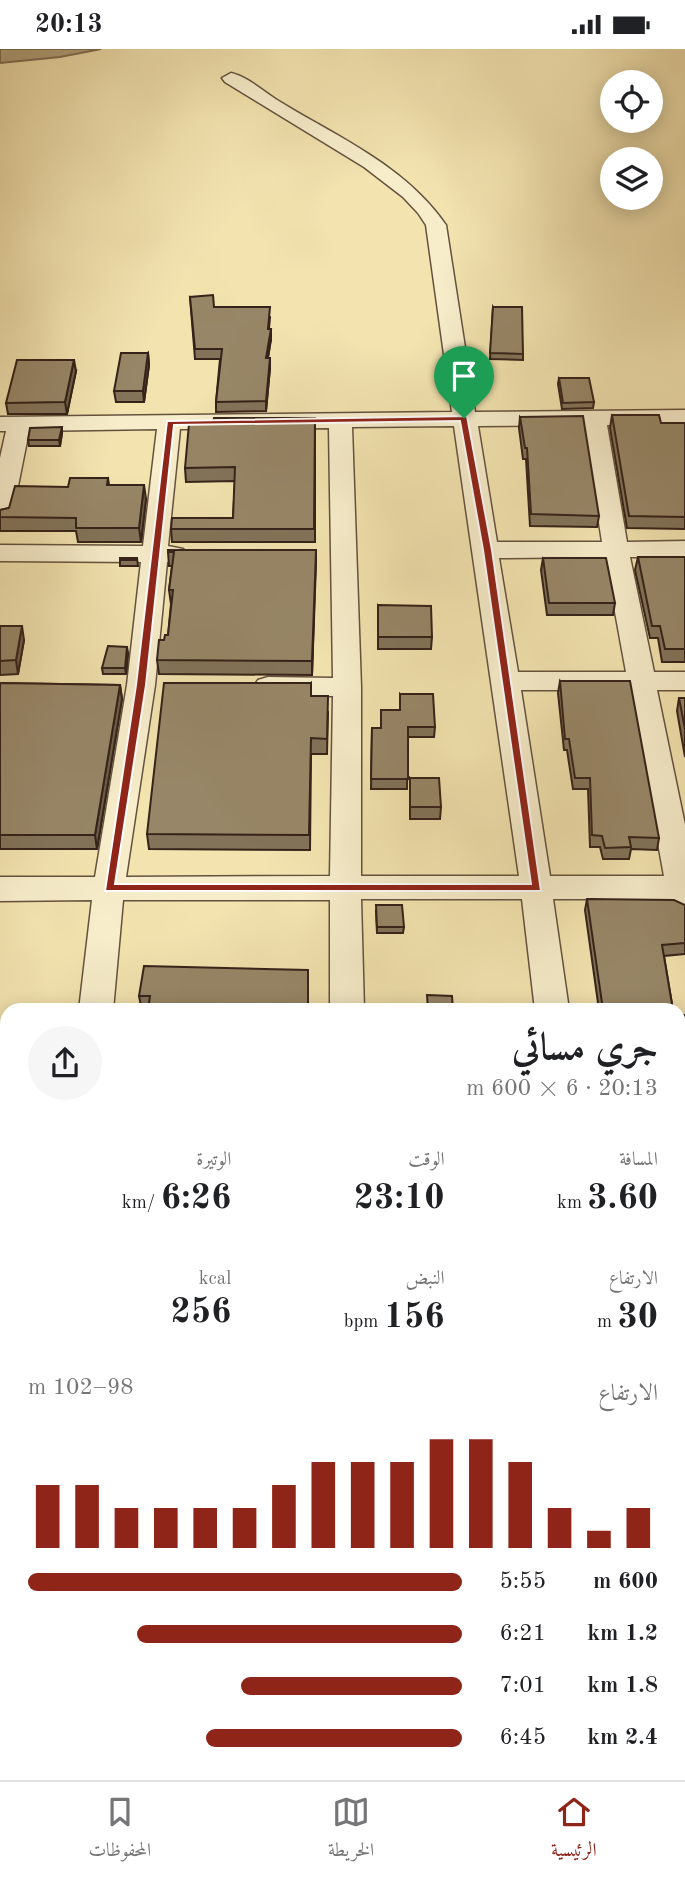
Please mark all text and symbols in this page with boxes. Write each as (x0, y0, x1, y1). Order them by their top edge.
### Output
text: 20:13 (35, 12, 103, 38)
map controls (600, 70, 663, 210)
button: locate (600, 70, 663, 133)
button: layers (600, 147, 663, 210)
pin (434, 346, 494, 418)
icon: arrive (445, 357, 483, 395)
button: share (28, 1026, 102, 1100)
text: جري مسائي (512, 1030, 658, 1068)
text: 20:13 · 6 × 600 m (466, 1077, 658, 1100)
text: الوتيرة (196, 1151, 231, 1170)
text: الوقت (408, 1151, 445, 1170)
text: المسافة (619, 1151, 658, 1170)
text: 6:26 (161, 1181, 231, 1216)
text: 23:10 (354, 1181, 445, 1216)
text: 3.60 (587, 1181, 658, 1216)
text: /km (122, 1194, 161, 1213)
text: km (557, 1194, 587, 1213)
text: kcal (199, 1270, 231, 1289)
text: النبض (406, 1270, 445, 1289)
text: الارتفاع (609, 1270, 658, 1289)
text: 256 (170, 1295, 231, 1330)
text: 156 (384, 1300, 445, 1335)
text: 30 (617, 1300, 658, 1335)
text: bpm (344, 1313, 384, 1332)
text: m (597, 1313, 617, 1332)
text: 98–102 m (28, 1376, 134, 1399)
text: الارتفاع (598, 1382, 658, 1405)
text: 5:55 (500, 1570, 546, 1593)
text: 600 m (593, 1570, 658, 1593)
text: 6:21 (500, 1622, 546, 1645)
text: 1.2 km (587, 1622, 658, 1645)
text: 7:01 (500, 1674, 546, 1697)
text: 1.8 km (587, 1674, 658, 1697)
text: 6:45 (500, 1726, 546, 1749)
text: 2.4 km (587, 1726, 658, 1749)
tab: المحفوظات (88, 1793, 151, 1868)
tab: الخريطة (328, 1793, 374, 1868)
tab: الرئيسية (551, 1793, 597, 1868)

